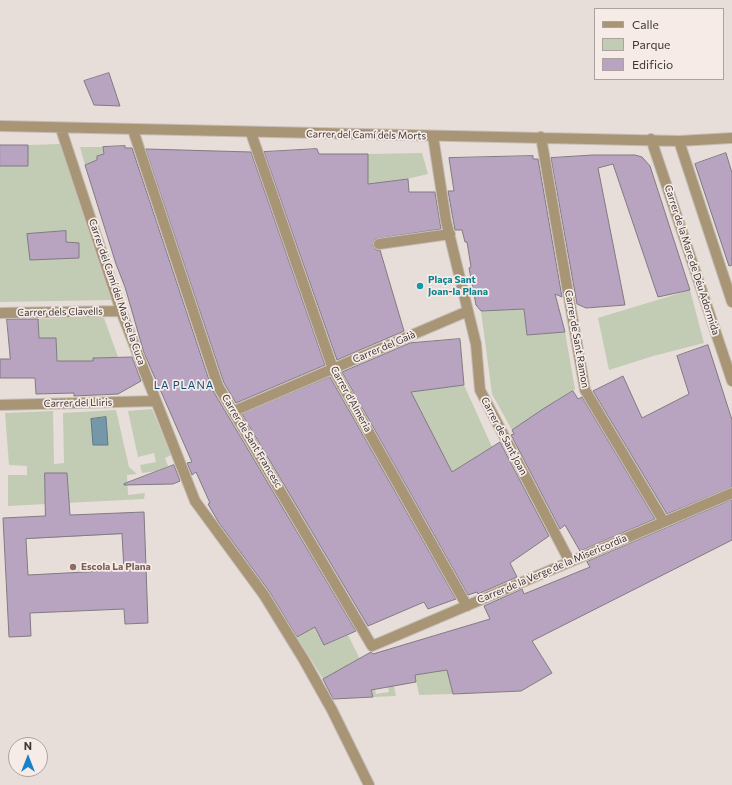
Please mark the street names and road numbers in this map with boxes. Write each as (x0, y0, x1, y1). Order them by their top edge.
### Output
street label: Carrer del Camí dels Morts (306, 128, 426, 142)
street label: Carrer de la Mare de Déu Adormida (662, 183, 722, 337)
street label: Carrer del Camí del Mas de la Cuca (86, 217, 148, 367)
street label: Carrer de Sant Ramon (562, 289, 592, 389)
street label: Carrer dels Clavells (17, 305, 103, 319)
street label: Carrer del Gaià (351, 328, 417, 366)
street label: Carrer d'Almeria (328, 364, 374, 434)
street label: Carrer de Sant Francesc (219, 392, 285, 490)
street label: Carrer de Sant Joan (478, 395, 530, 477)
street label: Carrer del Lliris (44, 396, 112, 410)
street label: Carrer de la Verge de la Misericordia (475, 532, 629, 606)

